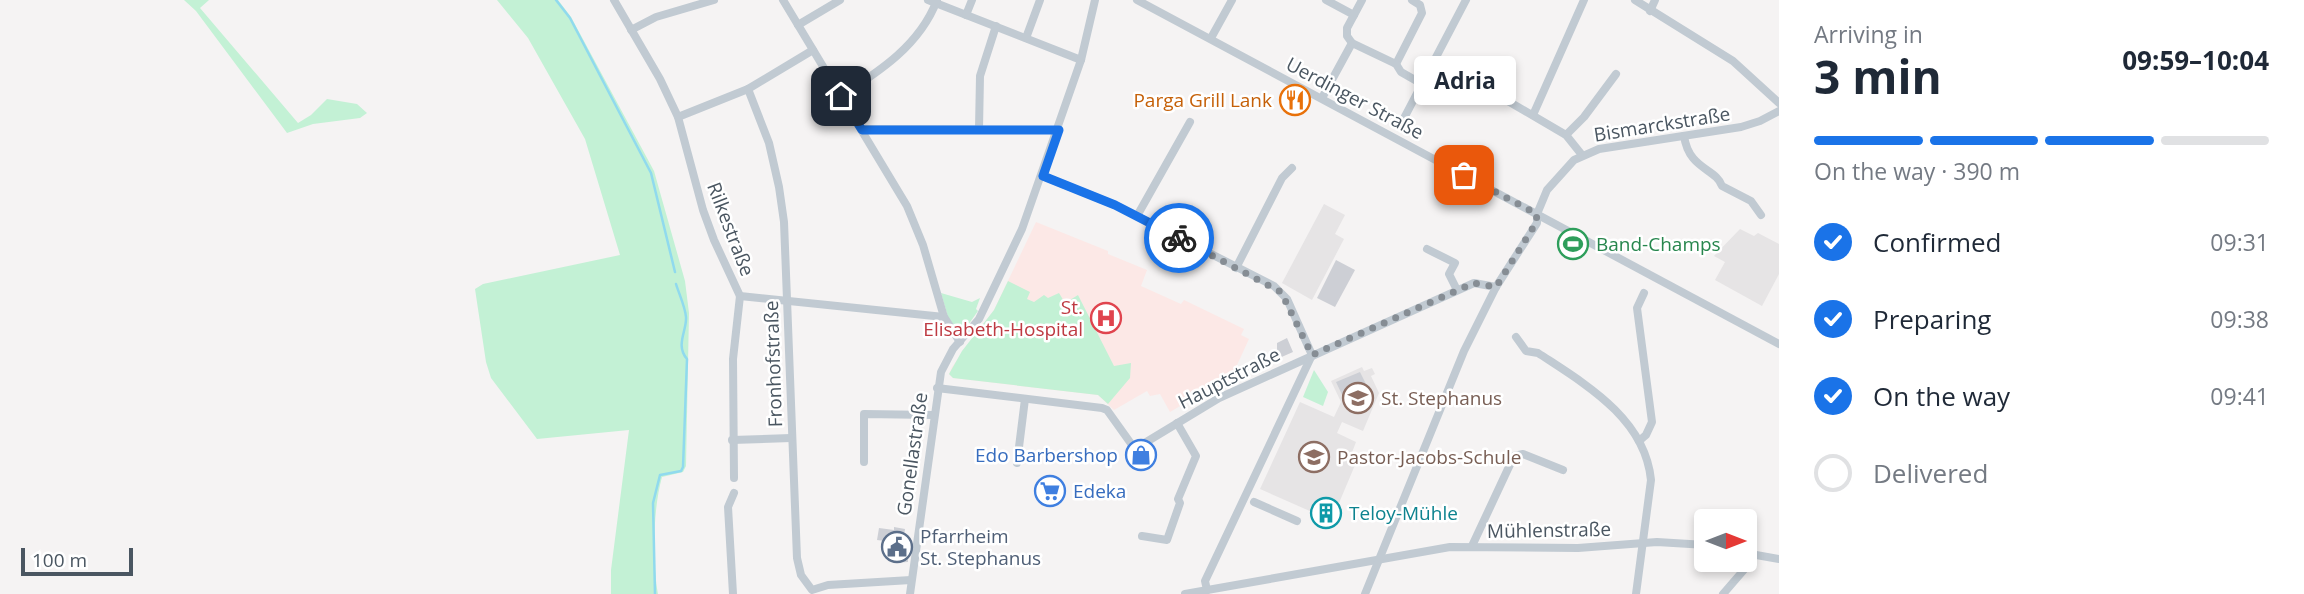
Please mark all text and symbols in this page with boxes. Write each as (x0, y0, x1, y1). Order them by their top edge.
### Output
text: Arriving in (1814, 18, 1923, 50)
text: 09:59–10:04 (2122, 42, 2269, 78)
text: 3 min (1814, 45, 1942, 107)
street label: Uerdinger Straße (1282, 51, 1428, 145)
callout: Adria (1413, 56, 1515, 105)
text: Adria (1434, 64, 1496, 96)
pin (811, 66, 871, 126)
icon: home (822, 77, 860, 115)
restaurant icon: Parga Grill Lank (1278, 83, 1312, 117)
place label: Parga Grill Lank (1133, 87, 1272, 113)
street label: Bismarckstraße (1592, 100, 1732, 148)
pin (1434, 145, 1494, 205)
text: On the way · 390 m (1814, 155, 2020, 187)
icon: bag (1445, 156, 1483, 194)
street label: Rilkestraße (701, 178, 761, 280)
courier (1144, 203, 1214, 273)
icon: bike (1160, 219, 1198, 257)
icon: check (1814, 223, 1852, 261)
text: Confirmed (1873, 224, 2001, 260)
text: 09:31 (2210, 226, 2269, 258)
sports icon: Band-Champs (1556, 227, 1590, 261)
place label: Band-Champs (1596, 231, 1721, 257)
place label: St. Elisabeth-Hospital (923, 294, 1083, 342)
street label: Fronhofstraße (758, 300, 788, 428)
icon: check (1814, 300, 1852, 338)
hospital icon: St. Elisabeth-Hospital (1089, 301, 1123, 335)
text: Preparing (1873, 301, 1991, 337)
text: 09:38 (2210, 303, 2269, 335)
street label: Hauptstraße (1174, 341, 1284, 415)
icon: check (1814, 377, 1852, 415)
text: On the way (1873, 378, 2010, 414)
text: 09:41 (2210, 380, 2269, 412)
school or university icon: St. Stephanus (1341, 381, 1375, 415)
place label: St. Stephanus (1381, 385, 1502, 411)
street label: Gonellastraße (890, 391, 934, 517)
shop icon: Edo Barbershop (1124, 438, 1158, 472)
school or university icon: Pastor-Jacobs-Schule (1297, 440, 1331, 474)
place label: Edo Barbershop (975, 442, 1118, 468)
place label: Pastor-Jacobs-Schule (1337, 444, 1521, 470)
text: Delivered (1873, 455, 1988, 491)
supermarket icon: Edeka (1033, 474, 1067, 508)
place label: Edeka (1073, 478, 1126, 504)
building icon: Teloy-Mühle (1309, 496, 1343, 530)
place label: Teloy-Mühle (1349, 500, 1458, 526)
north arrow (1694, 509, 1757, 572)
map controls (1694, 509, 1757, 572)
street label: Mühlenstraße (1487, 516, 1611, 544)
place label: Pfarrheim St. Stephanus (920, 523, 1041, 571)
public building icon: Pfarrheim St. Stephanus (880, 530, 914, 564)
scale bar (21, 545, 133, 577)
text: 100 m (32, 547, 87, 573)

